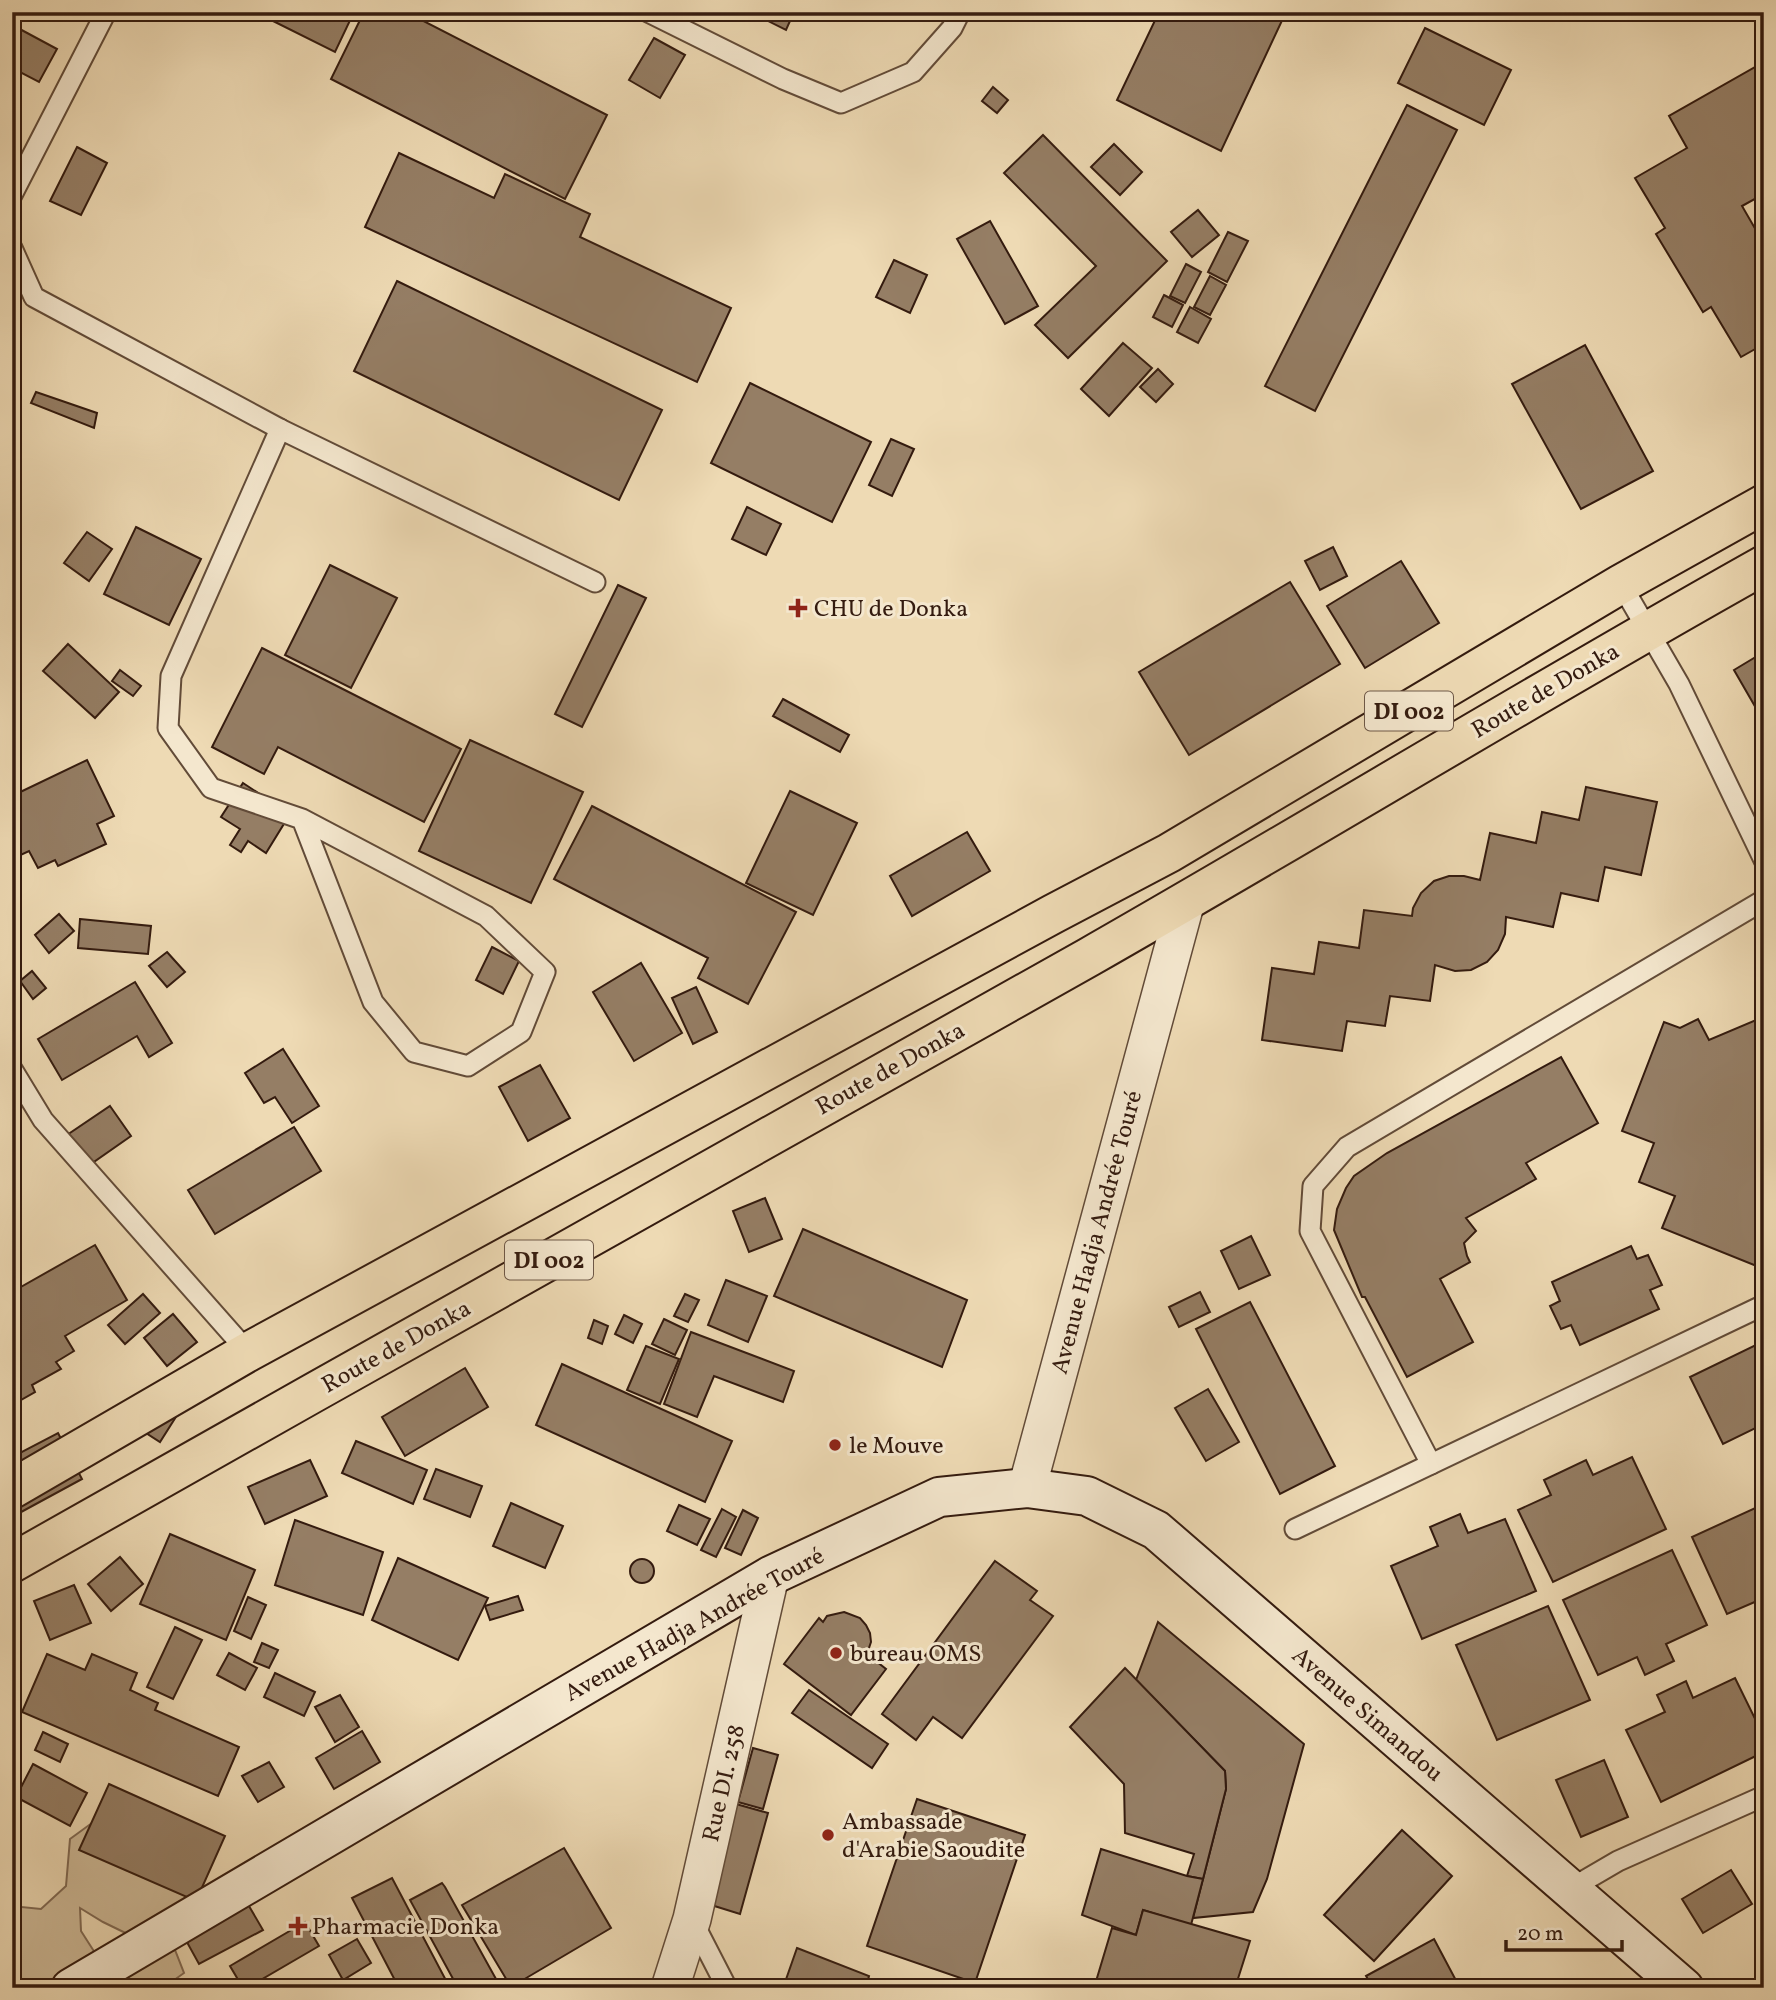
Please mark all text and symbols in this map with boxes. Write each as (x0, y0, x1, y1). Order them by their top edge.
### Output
place label: CHU de Donka (814, 593, 968, 627)
marker: CHU de Donka (788, 598, 808, 618)
street label: Route de Donka (1466, 636, 1626, 748)
road number: DI 002 (1365, 692, 1453, 730)
street label: Route de Donka (810, 1015, 972, 1125)
street label: Avenue Hadja Andrée Touré (1044, 1087, 1152, 1378)
road number: DI 002 (505, 1240, 593, 1280)
street label: Route de Donka (316, 1293, 478, 1403)
place label: le Mouve (849, 1430, 944, 1464)
marker: le Mouve (827, 1437, 843, 1453)
street label: Avenue Hadja Andrée Touré (559, 1540, 831, 1711)
place label: bureau OMS (850, 1638, 982, 1672)
street label: Avenue Simandou (1283, 1640, 1450, 1791)
marker: bureau OMS (828, 1645, 844, 1661)
street label: Rue DI. 258 (695, 1722, 755, 1845)
place label: Ambassade d'Arabie Saoudite (842, 1806, 1025, 1868)
marker: Ambassade d'Arabie Saoudite (820, 1827, 836, 1843)
scale bar (1506, 1909, 1622, 1953)
place label: Pharmacie Donka (312, 1911, 499, 1945)
marker: Pharmacie Donka (290, 1918, 306, 1934)
text: 20 m (1517, 1920, 1563, 1949)

